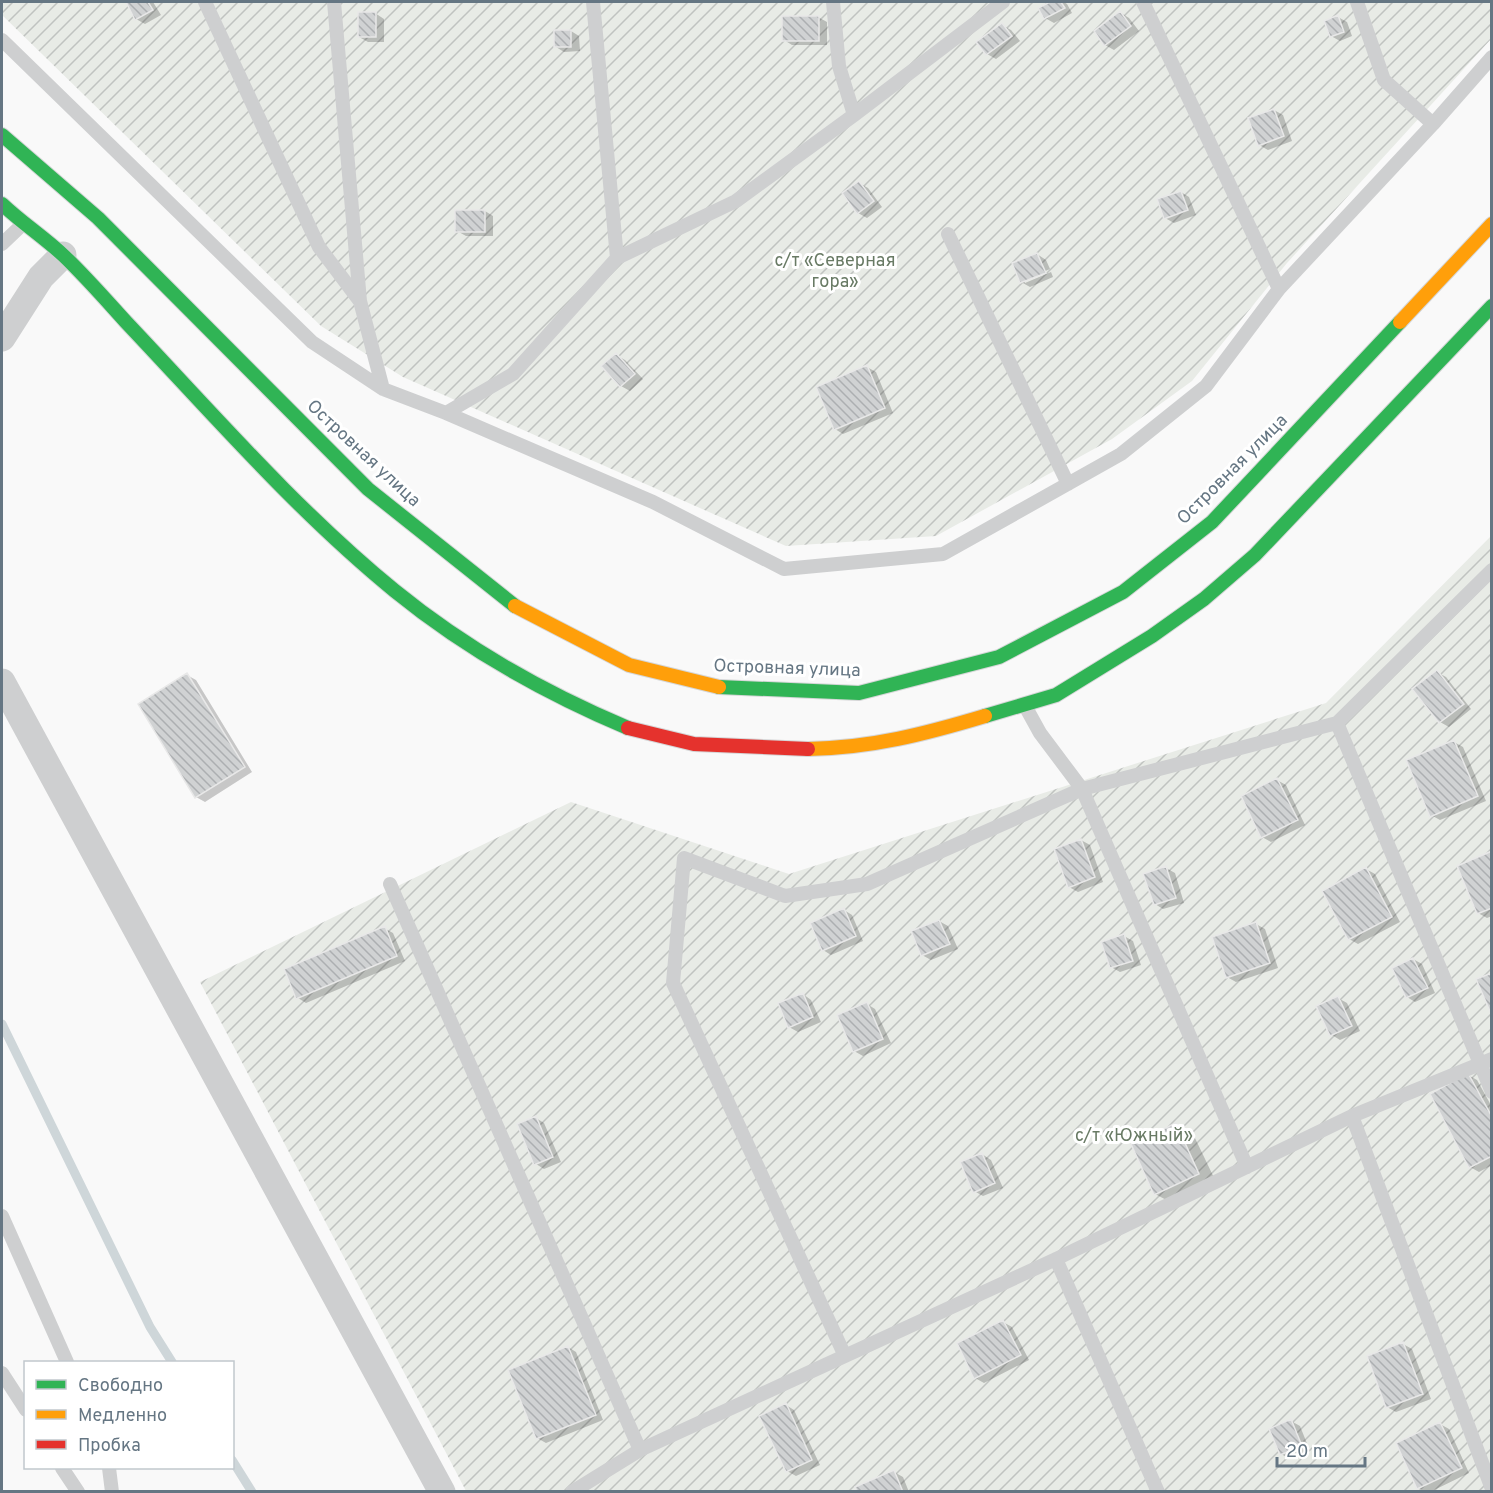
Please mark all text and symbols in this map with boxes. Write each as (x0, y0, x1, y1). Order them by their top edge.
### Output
park label: с/т «Северная гора» (775, 250, 895, 294)
street label: Островная улица (301, 395, 425, 513)
street label: Островная улица (1173, 410, 1293, 530)
street label: Островная улица (713, 655, 861, 683)
park label: с/т «Южный» (1075, 1125, 1193, 1148)
legend (24, 1361, 234, 1469)
text: Свободно (78, 1375, 163, 1398)
text: Медленно (78, 1405, 167, 1428)
scale bar (1277, 1430, 1366, 1468)
text: Пробка (78, 1435, 141, 1458)
text: 20 m (1286, 1441, 1328, 1464)

